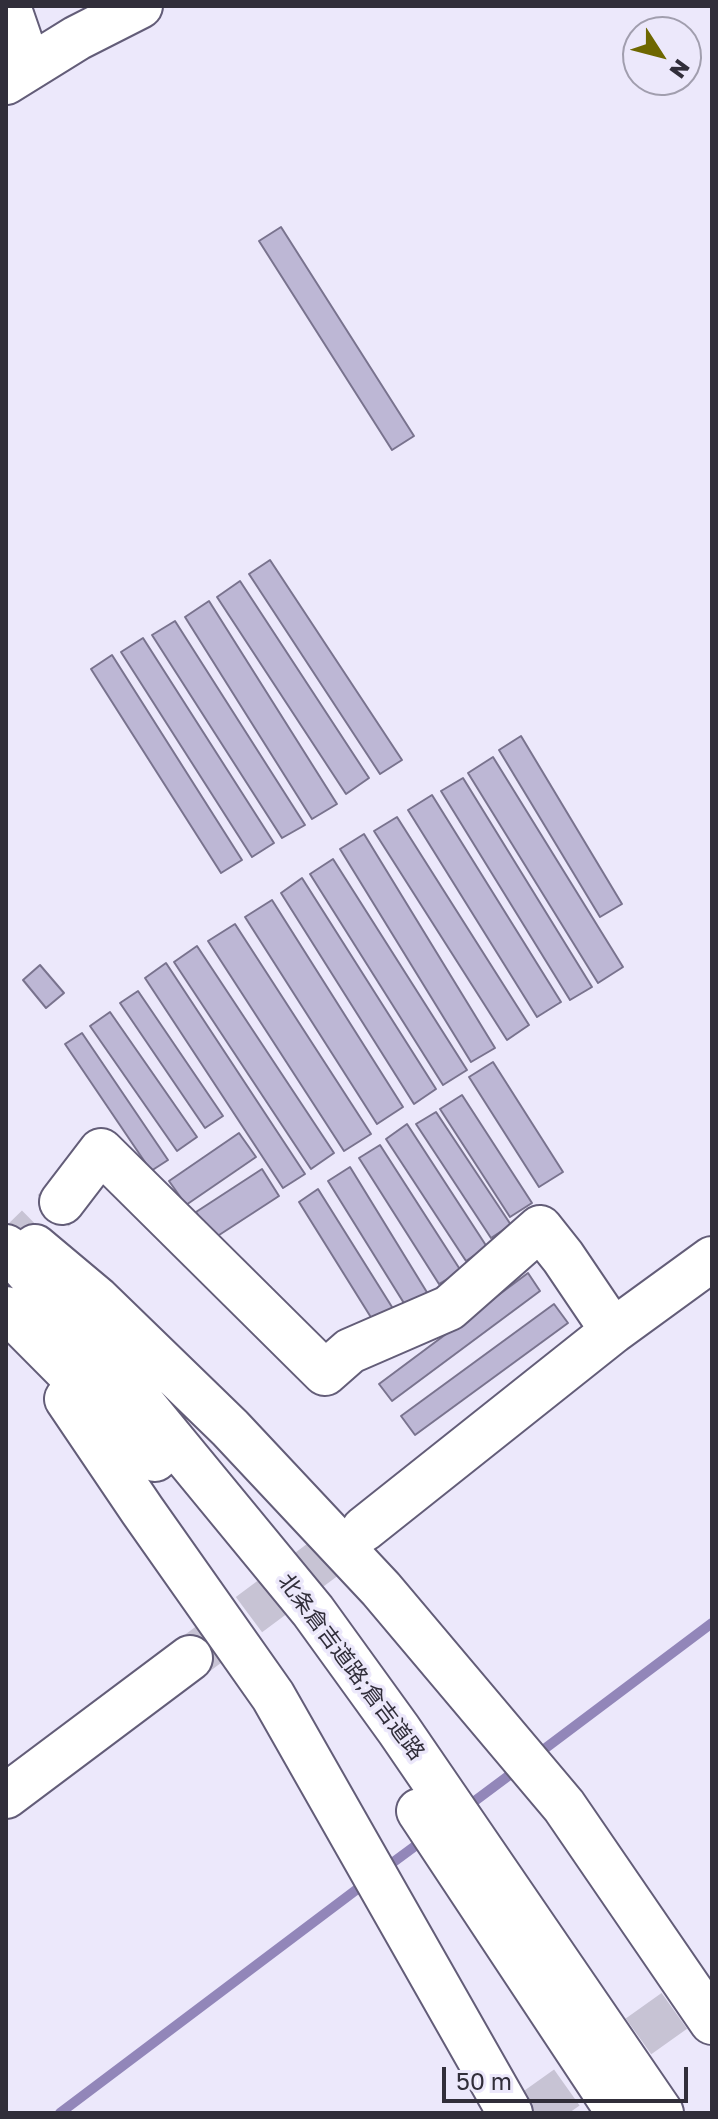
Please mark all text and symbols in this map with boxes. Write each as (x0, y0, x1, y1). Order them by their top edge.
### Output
north arrow (622, 16, 702, 96)
text: N (664, 55, 696, 84)
street label: 北条倉吉道路;倉吉道路 (272, 1569, 430, 1765)
scale bar (446, 2051, 692, 2101)
text: 50 m (456, 2066, 512, 2095)

